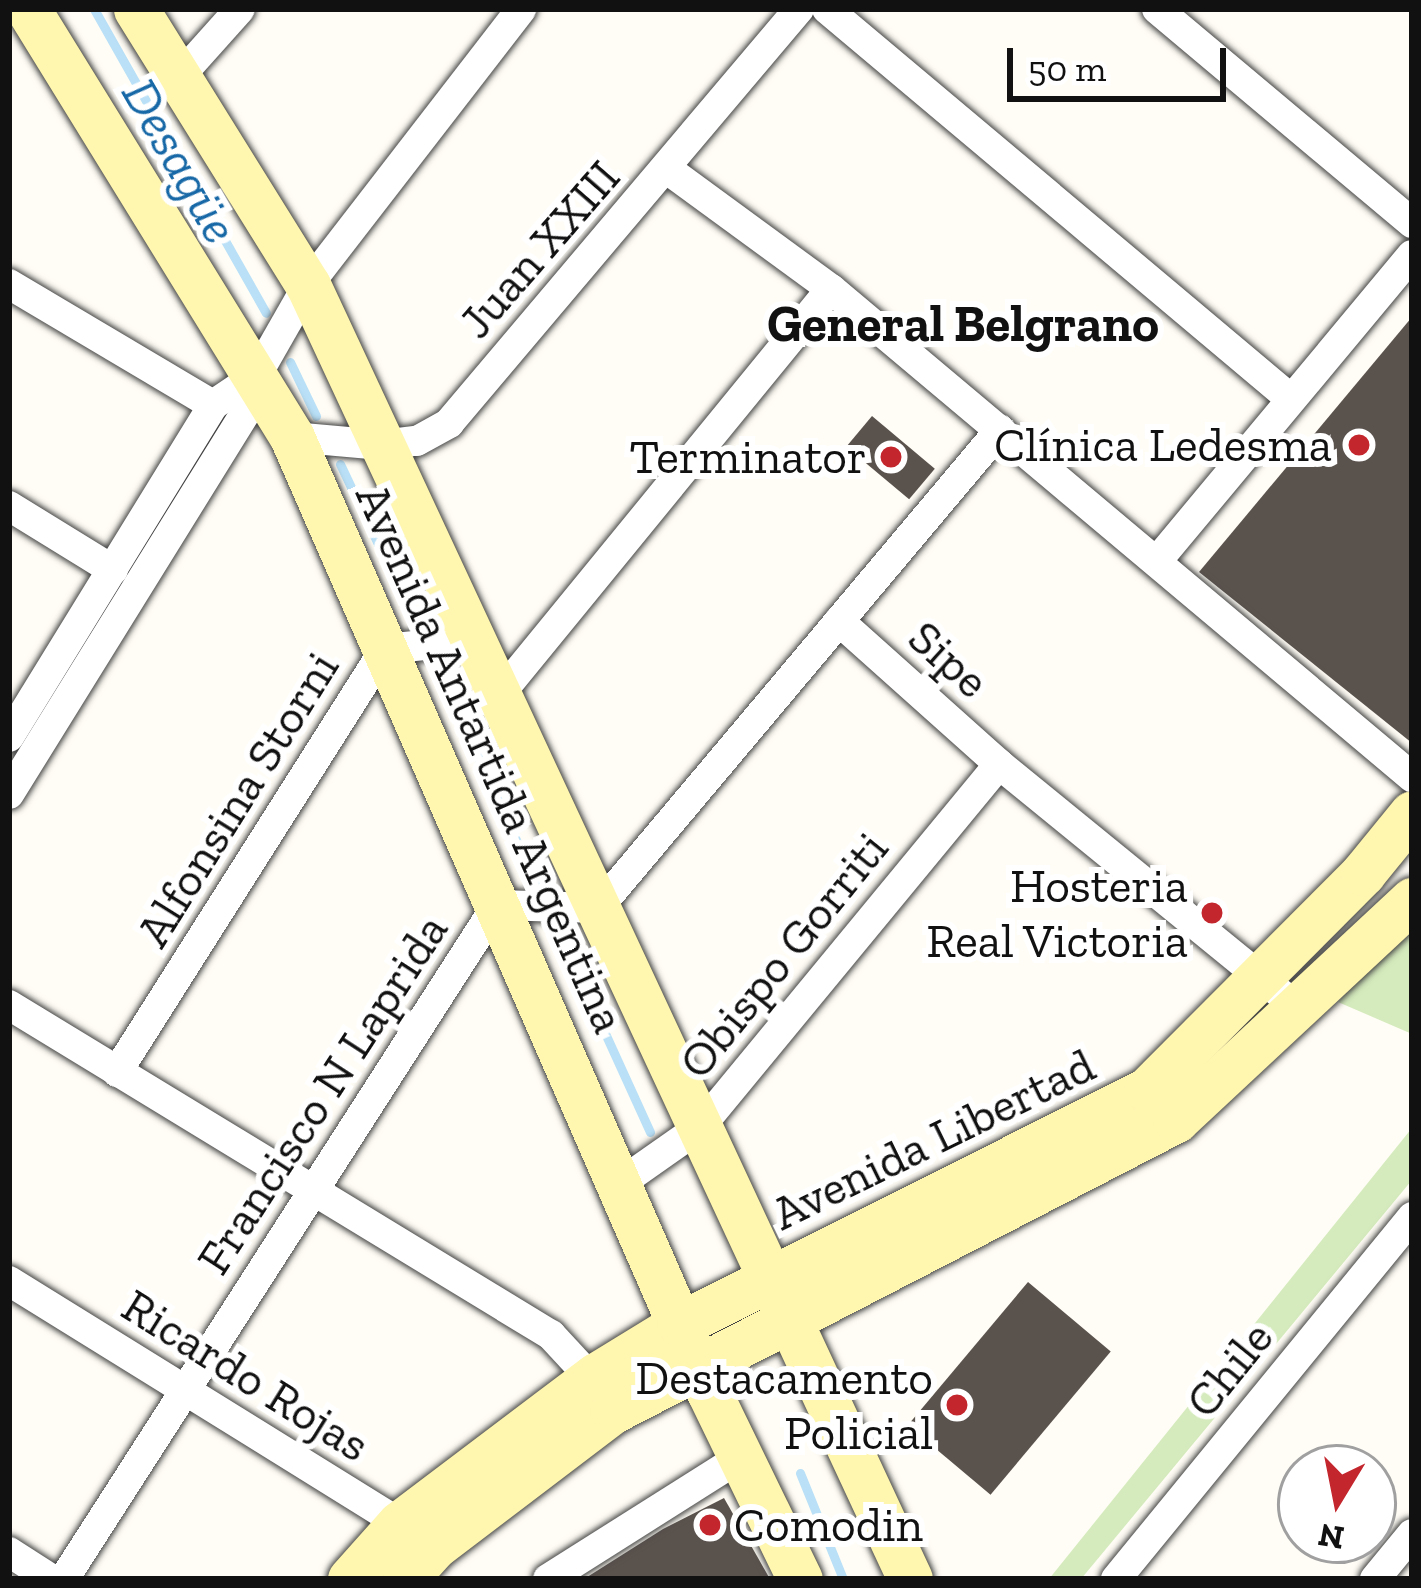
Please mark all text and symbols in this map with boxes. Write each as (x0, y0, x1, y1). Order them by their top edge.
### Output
scale bar (1013, 24, 1232, 98)
text: 50 m (1028, 47, 1106, 90)
water label: Desagüe (109, 68, 251, 254)
street label: Juan XXIII (446, 148, 632, 350)
district label: General Belgrano (767, 293, 1159, 355)
place label: Clínica Ledesma (994, 416, 1332, 474)
place label: Terminator (629, 428, 867, 486)
marker: Clínica Ledesma (1343, 429, 1375, 461)
marker: Terminator (878, 444, 904, 470)
street label: Avenida Antartida Argentina (343, 473, 639, 1043)
street label: Sipe (897, 608, 1001, 710)
street label: Alfonsina Storni (124, 641, 350, 957)
street label: Obispo Gorriti (666, 820, 900, 1090)
place label: Hosteria Real Victoria (925, 856, 1188, 969)
marker: Hosteria Real Victoria (1199, 900, 1225, 926)
street label: Francisco N Laprida (184, 903, 460, 1285)
street label: Avenida Libertad (762, 1036, 1104, 1242)
street label: Ricardo Rojas (112, 1276, 380, 1474)
street label: Chile (1173, 1309, 1285, 1429)
place label: Destacamento Policial (635, 1348, 933, 1461)
marker: Destacamento Policial (944, 1392, 970, 1418)
north arrow (1277, 1444, 1397, 1564)
place label: Comodin (734, 1496, 923, 1554)
marker: Comodin (697, 1512, 723, 1538)
text: N (1315, 1516, 1347, 1558)

